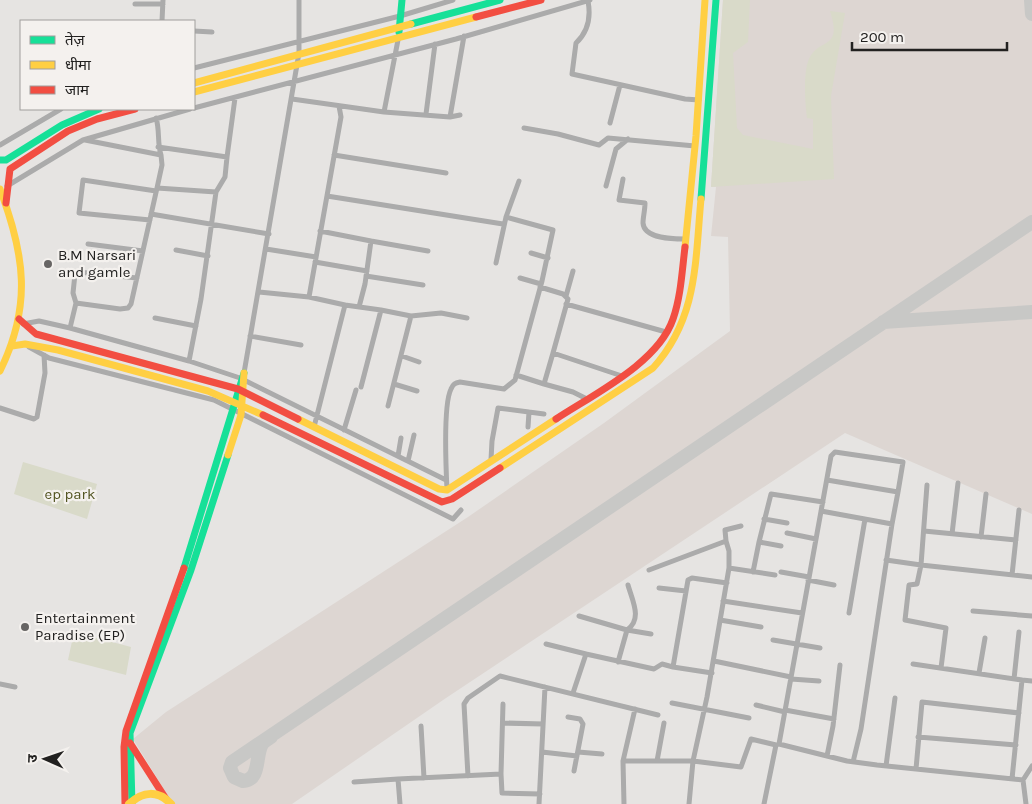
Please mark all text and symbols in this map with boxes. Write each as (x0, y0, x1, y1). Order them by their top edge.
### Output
legend (20, 20, 195, 110)
scale bar (852, 20, 1007, 52)
text: 200 m (860, 28, 904, 46)
text: तेज़ (65, 31, 86, 49)
text: धीमा (65, 56, 92, 74)
text: जाम (65, 81, 90, 99)
place label: B.M Narsari and gamle (58, 246, 136, 281)
marker: B.M Narsari and gamle (42, 258, 54, 270)
park label: ep park (45, 485, 95, 503)
place label: Entertainment Paradise (EP) (35, 609, 135, 644)
marker: Entertainment Paradise (EP) (19, 621, 31, 633)
north arrow (20, 734, 70, 784)
text: उ (24, 753, 41, 763)

